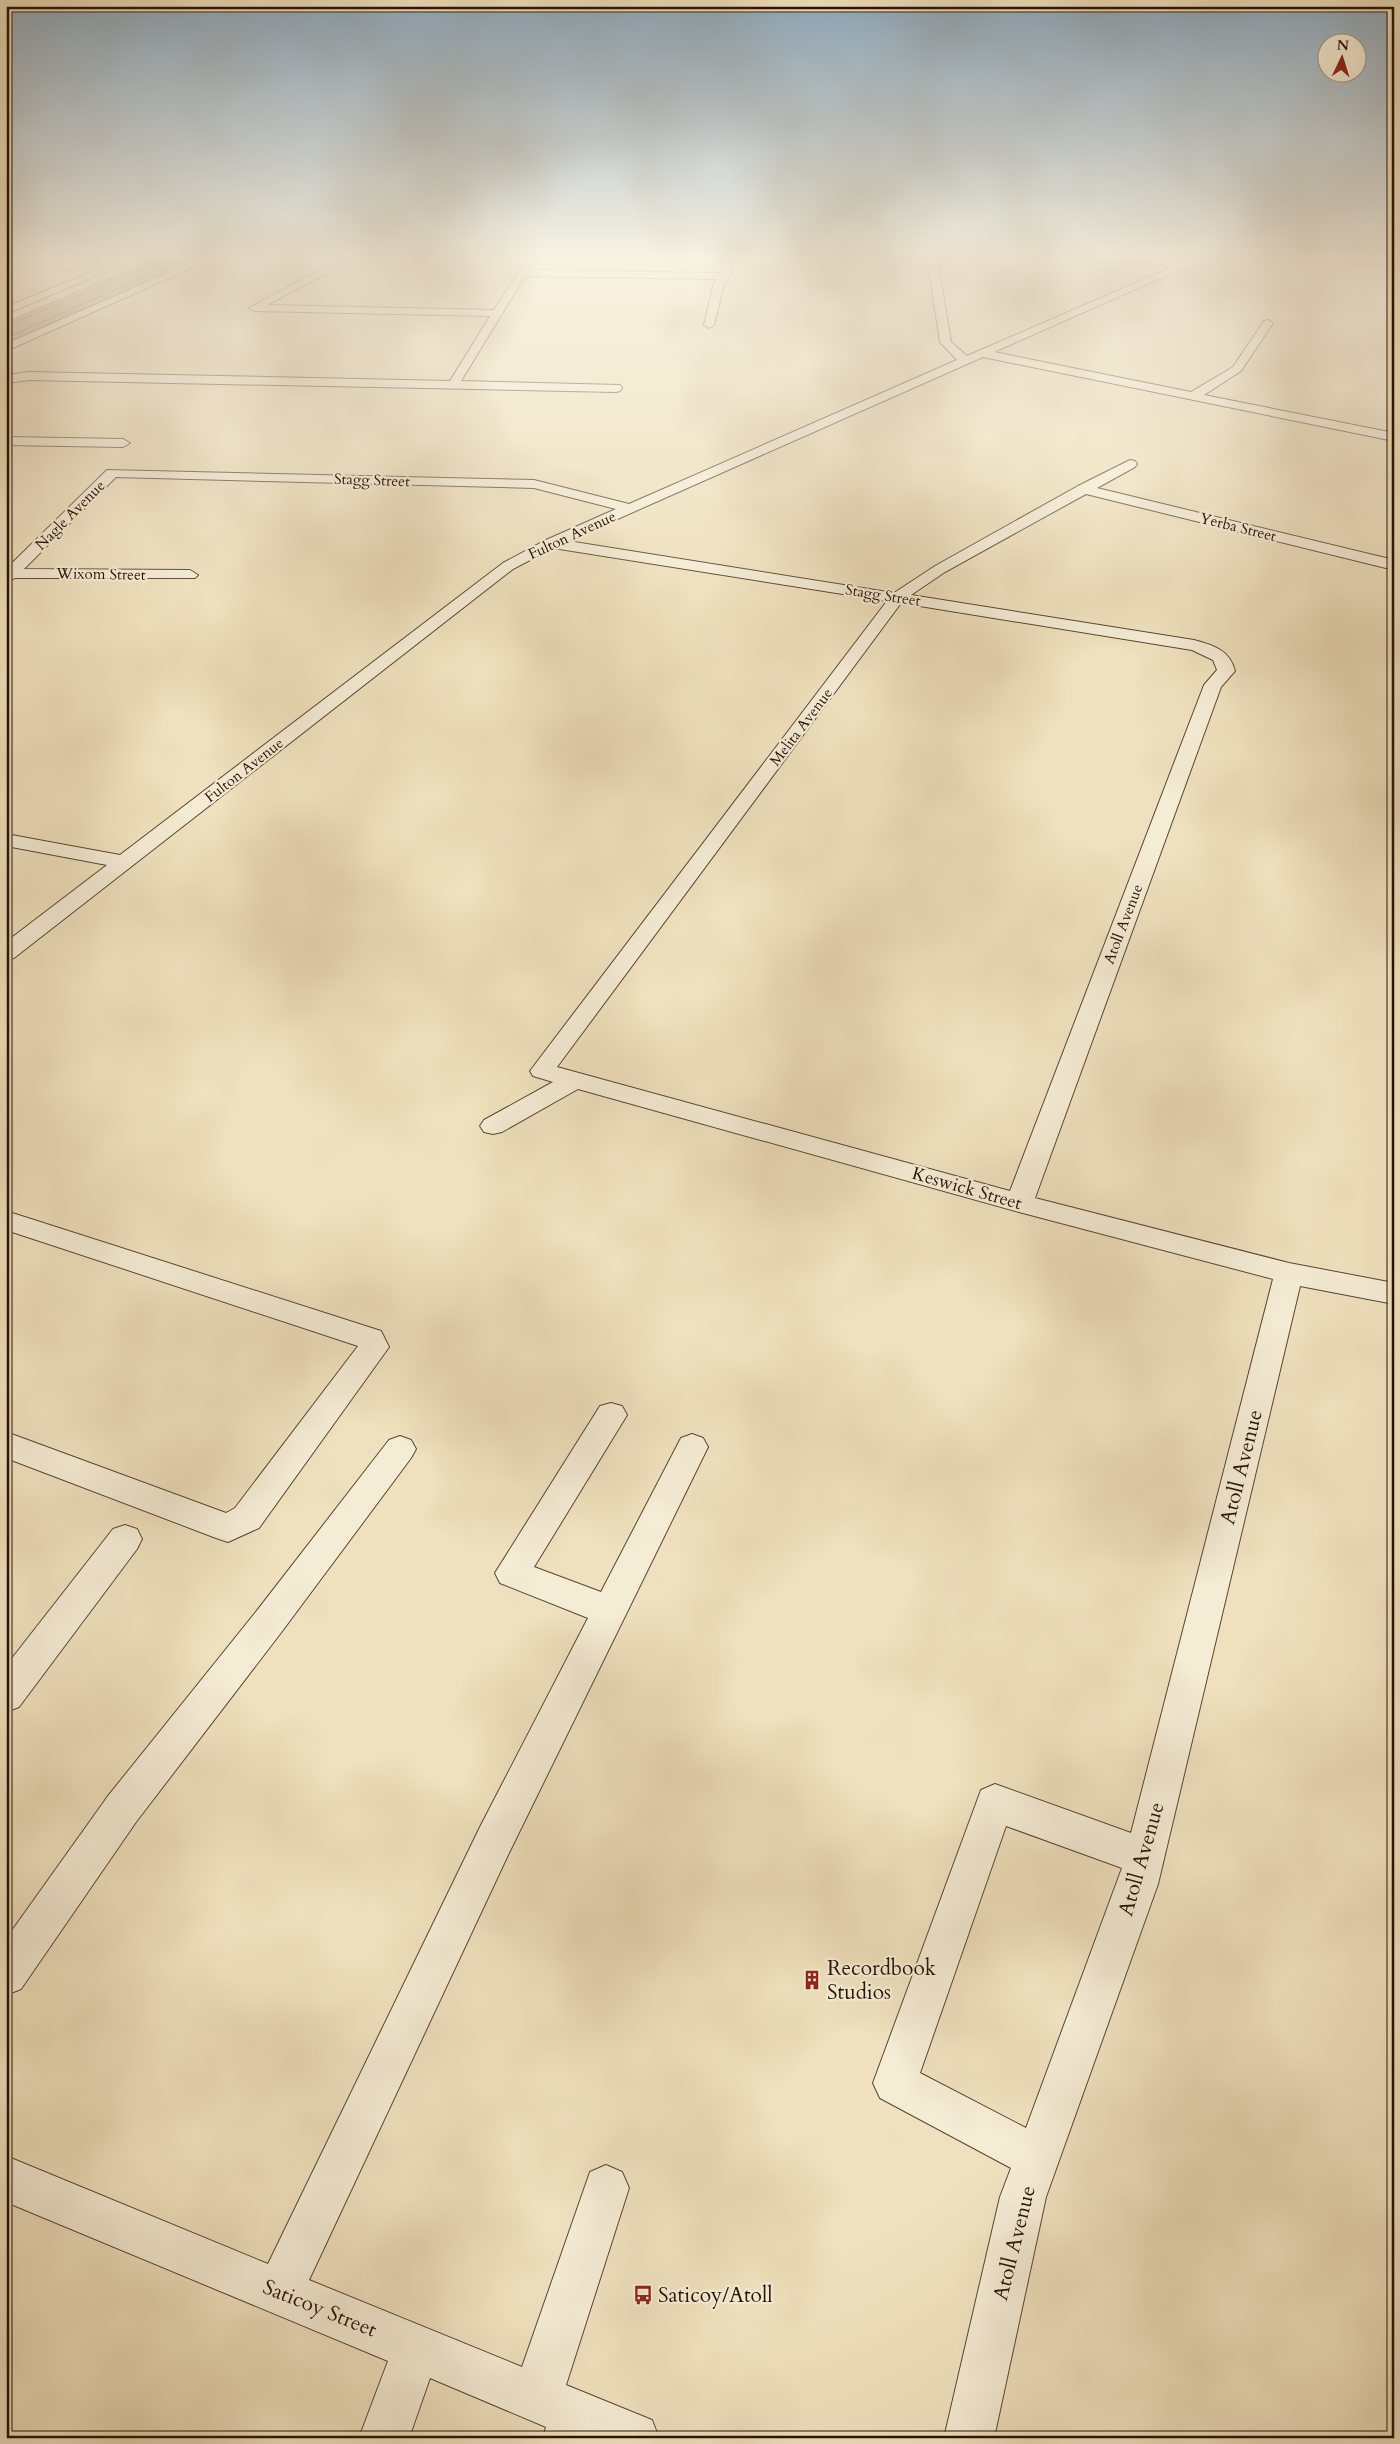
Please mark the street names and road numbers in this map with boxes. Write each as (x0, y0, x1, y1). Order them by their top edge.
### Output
street label: Stagg Street (334, 469, 410, 491)
street label: Nagle Avenue (31, 476, 109, 554)
street label: Fulton Avenue (525, 506, 619, 564)
street label: Yerba Street (1198, 508, 1279, 546)
street label: Wixom Street (55, 563, 146, 585)
street label: Stagg Street (844, 579, 922, 611)
street label: Melita Avenue (765, 684, 837, 770)
street label: Fulton Avenue (201, 733, 288, 807)
street label: Atoll Avenue (1099, 881, 1147, 967)
street label: Keswick Street (909, 1161, 1025, 1216)
street label: Atoll Avenue (1213, 1407, 1270, 1528)
street label: Atoll Avenue (1111, 1799, 1172, 1920)
street label: Atoll Avenue (986, 2183, 1043, 2304)
street label: Saticoy Street (259, 2272, 381, 2345)

